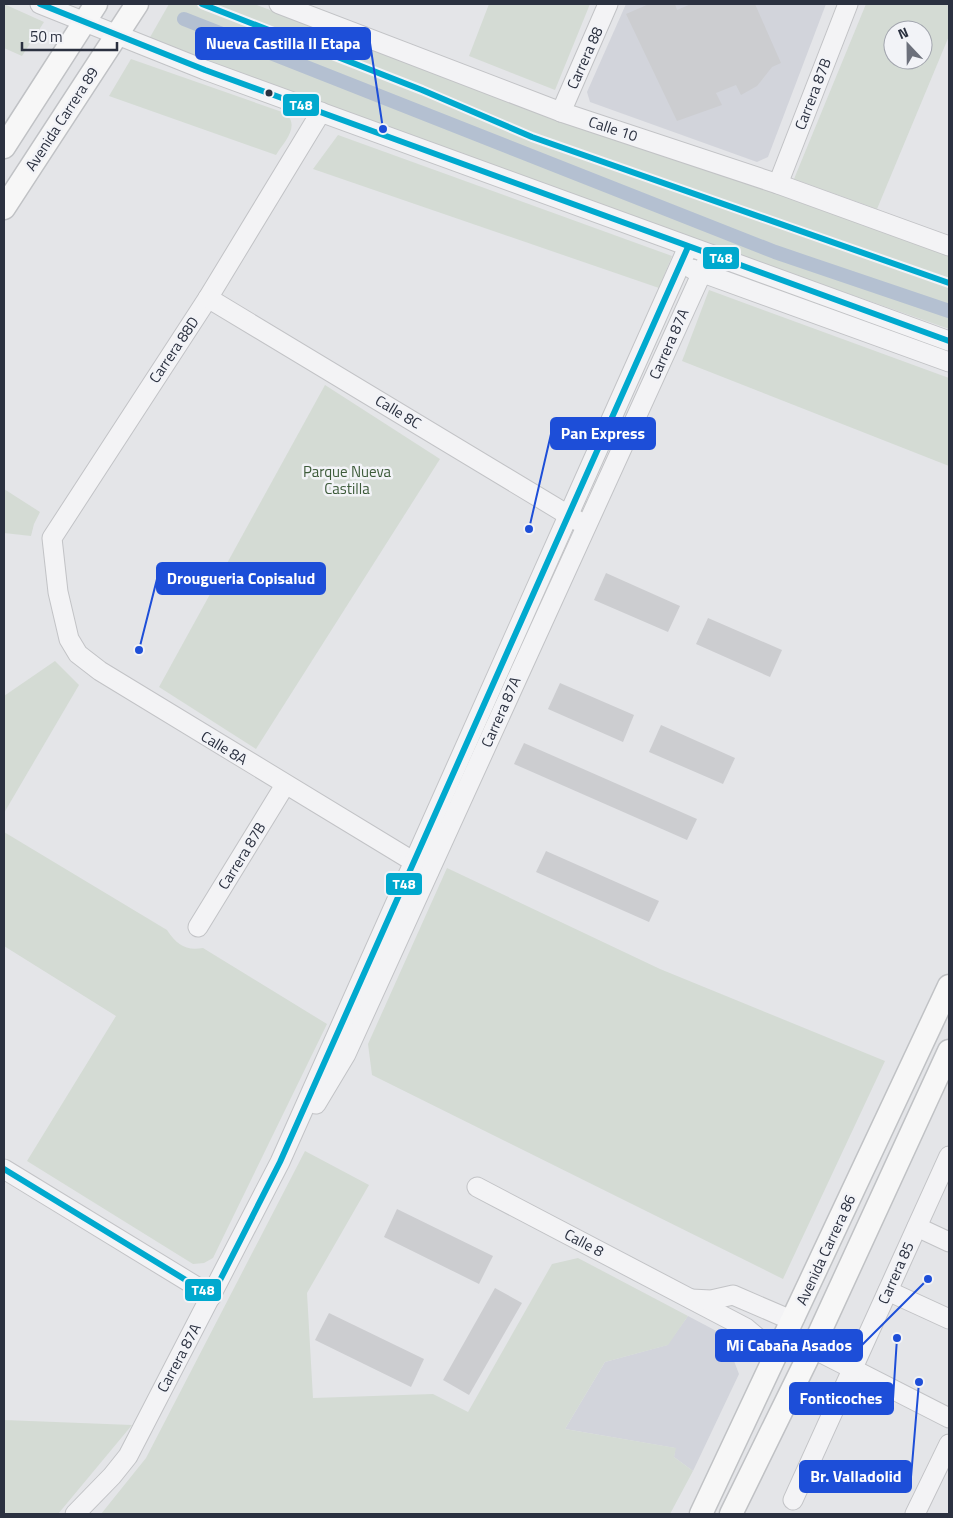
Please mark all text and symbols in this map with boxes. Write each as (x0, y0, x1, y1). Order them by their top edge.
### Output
scale bar (22, 20, 118, 52)
north arrow (883, 20, 933, 70)
text: N (895, 21, 911, 44)
street label: Carrera 88 (561, 23, 609, 93)
text: 50 m (30, 25, 63, 48)
callout: Nueva Castilla II Etapa (196, 28, 370, 59)
text: Nueva Castilla II Etapa (206, 31, 360, 55)
street label: Carrera 87B (788, 54, 837, 133)
street label: Avenida Carrera 89 (19, 62, 104, 175)
unlabelled marker (264, 88, 274, 98)
line badge: T48 (282, 93, 320, 117)
text: T48 (289, 94, 313, 115)
street label: Calle 10 (586, 110, 641, 147)
line badge: T48 (702, 246, 740, 270)
text: T48 (709, 247, 733, 268)
street label: Carrera 87A (643, 305, 694, 383)
street label: Carrera 88D (143, 312, 204, 388)
street label: Calle 8C (371, 389, 426, 434)
callout: Pan Express (551, 418, 655, 449)
text: Pan Express (561, 421, 645, 445)
park label: Parque Nueva Castilla (303, 460, 392, 500)
callout: Drougueria Copisalud (157, 563, 325, 594)
text: Drougueria Copisalud (167, 566, 315, 590)
street label: Carrera 87A (475, 673, 526, 751)
street label: Calle 8A (197, 725, 252, 771)
street label: Carrera 87B (212, 818, 271, 894)
line badge: T48 (385, 872, 423, 896)
text: T48 (392, 873, 416, 894)
street label: Avenida Carrera 86 (790, 1191, 861, 1309)
street label: Calle 8 (560, 1223, 608, 1263)
street label: Carrera 85 (872, 1238, 920, 1308)
line badge: T48 (184, 1278, 222, 1302)
text: T48 (191, 1279, 215, 1300)
street label: Carrera 87A (151, 1319, 206, 1396)
callout: Mi Cabaña Asados (716, 1330, 862, 1361)
text: Mi Cabaña Asados (726, 1333, 852, 1357)
callout: Fonticoches (790, 1383, 893, 1414)
text: Fonticoches (800, 1386, 882, 1410)
callout: Br. Valladolid (800, 1461, 911, 1492)
text: Br. Valladolid (810, 1464, 902, 1488)

